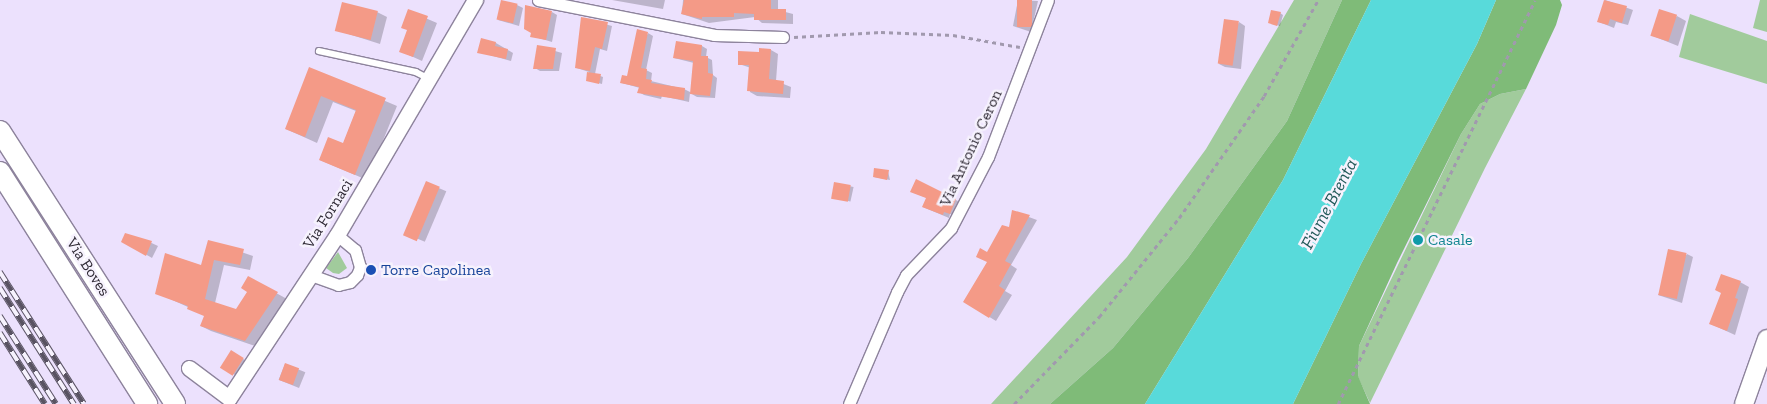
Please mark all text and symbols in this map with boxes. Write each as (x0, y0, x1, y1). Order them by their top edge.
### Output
street label: Via Antonio Ceron (935, 86, 1007, 210)
water label: Fiume Brenta (1296, 155, 1362, 253)
street label: Via Fornaci (299, 176, 357, 252)
place label: Casale (1428, 230, 1473, 250)
street label: Via Boves (62, 234, 114, 300)
marker: Casale (1412, 234, 1424, 246)
place label: Torre Capolinea (381, 260, 491, 280)
marker: Torre Capolinea (365, 264, 377, 276)

